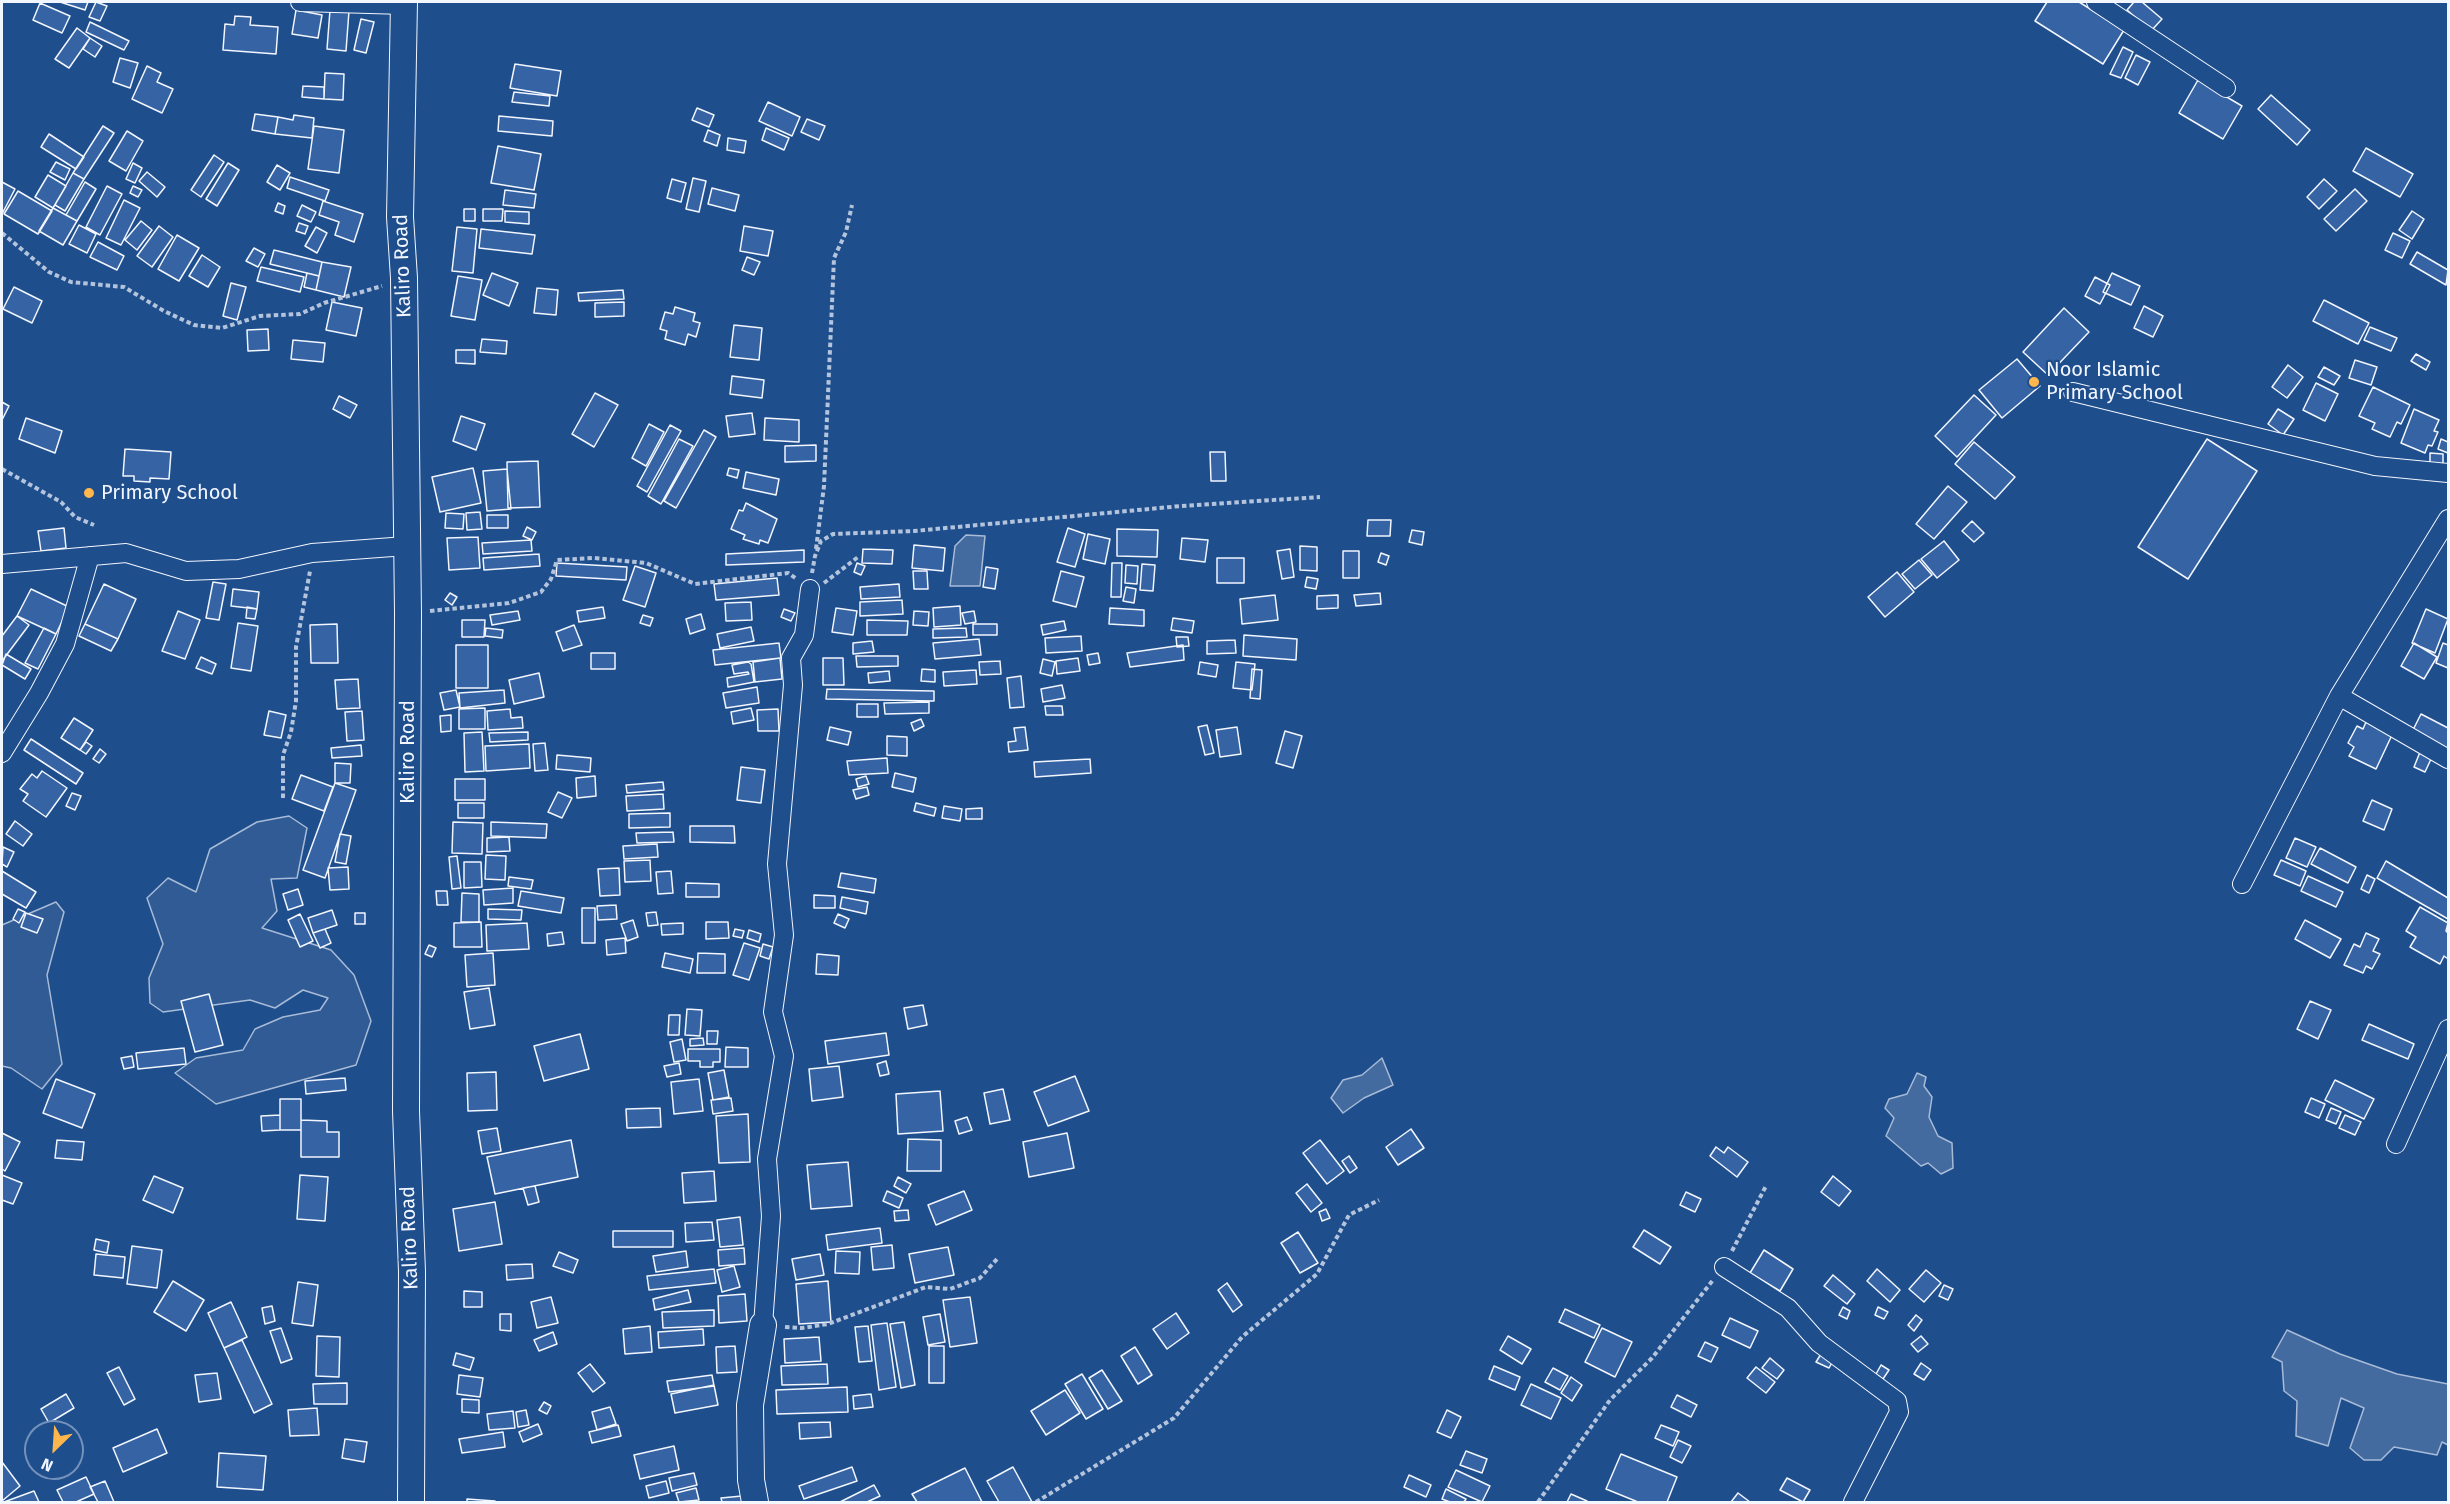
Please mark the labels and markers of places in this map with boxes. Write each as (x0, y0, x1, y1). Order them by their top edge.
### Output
place label: Noor Islamic Primary School (2046, 358, 2183, 405)
marker: Noor Islamic Primary School (2027, 375, 2041, 389)
place label: Primary School (101, 481, 238, 505)
marker: Primary School (82, 486, 96, 500)

